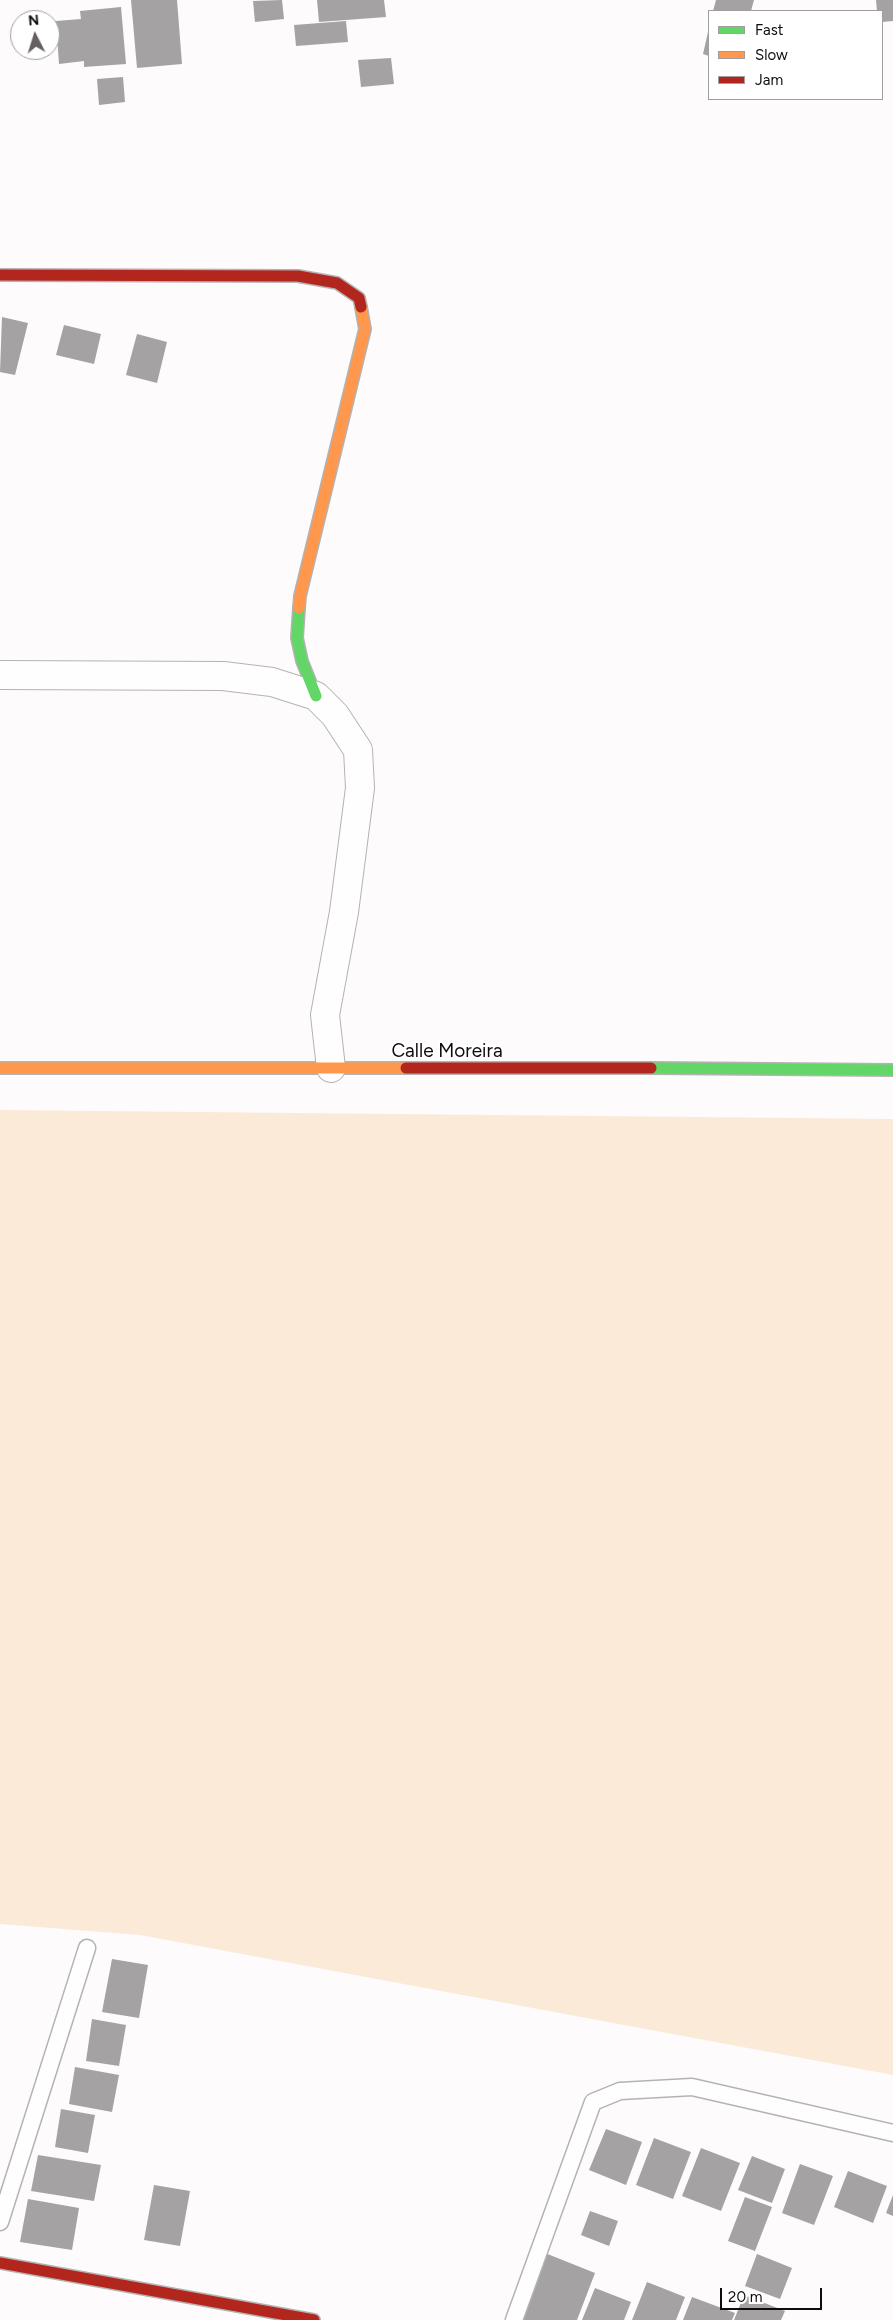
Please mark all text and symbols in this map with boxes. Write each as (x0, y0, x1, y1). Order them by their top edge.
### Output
north arrow (10, 10, 60, 60)
legend (708, 10, 883, 100)
text: N (28, 12, 40, 29)
text: Fast (755, 21, 783, 39)
text: Slow (755, 46, 788, 64)
text: Jam (755, 71, 783, 89)
street label: Calle Moreira (391, 1040, 503, 1062)
scale bar (723, 2278, 826, 2310)
text: 20 m (728, 2288, 762, 2306)

